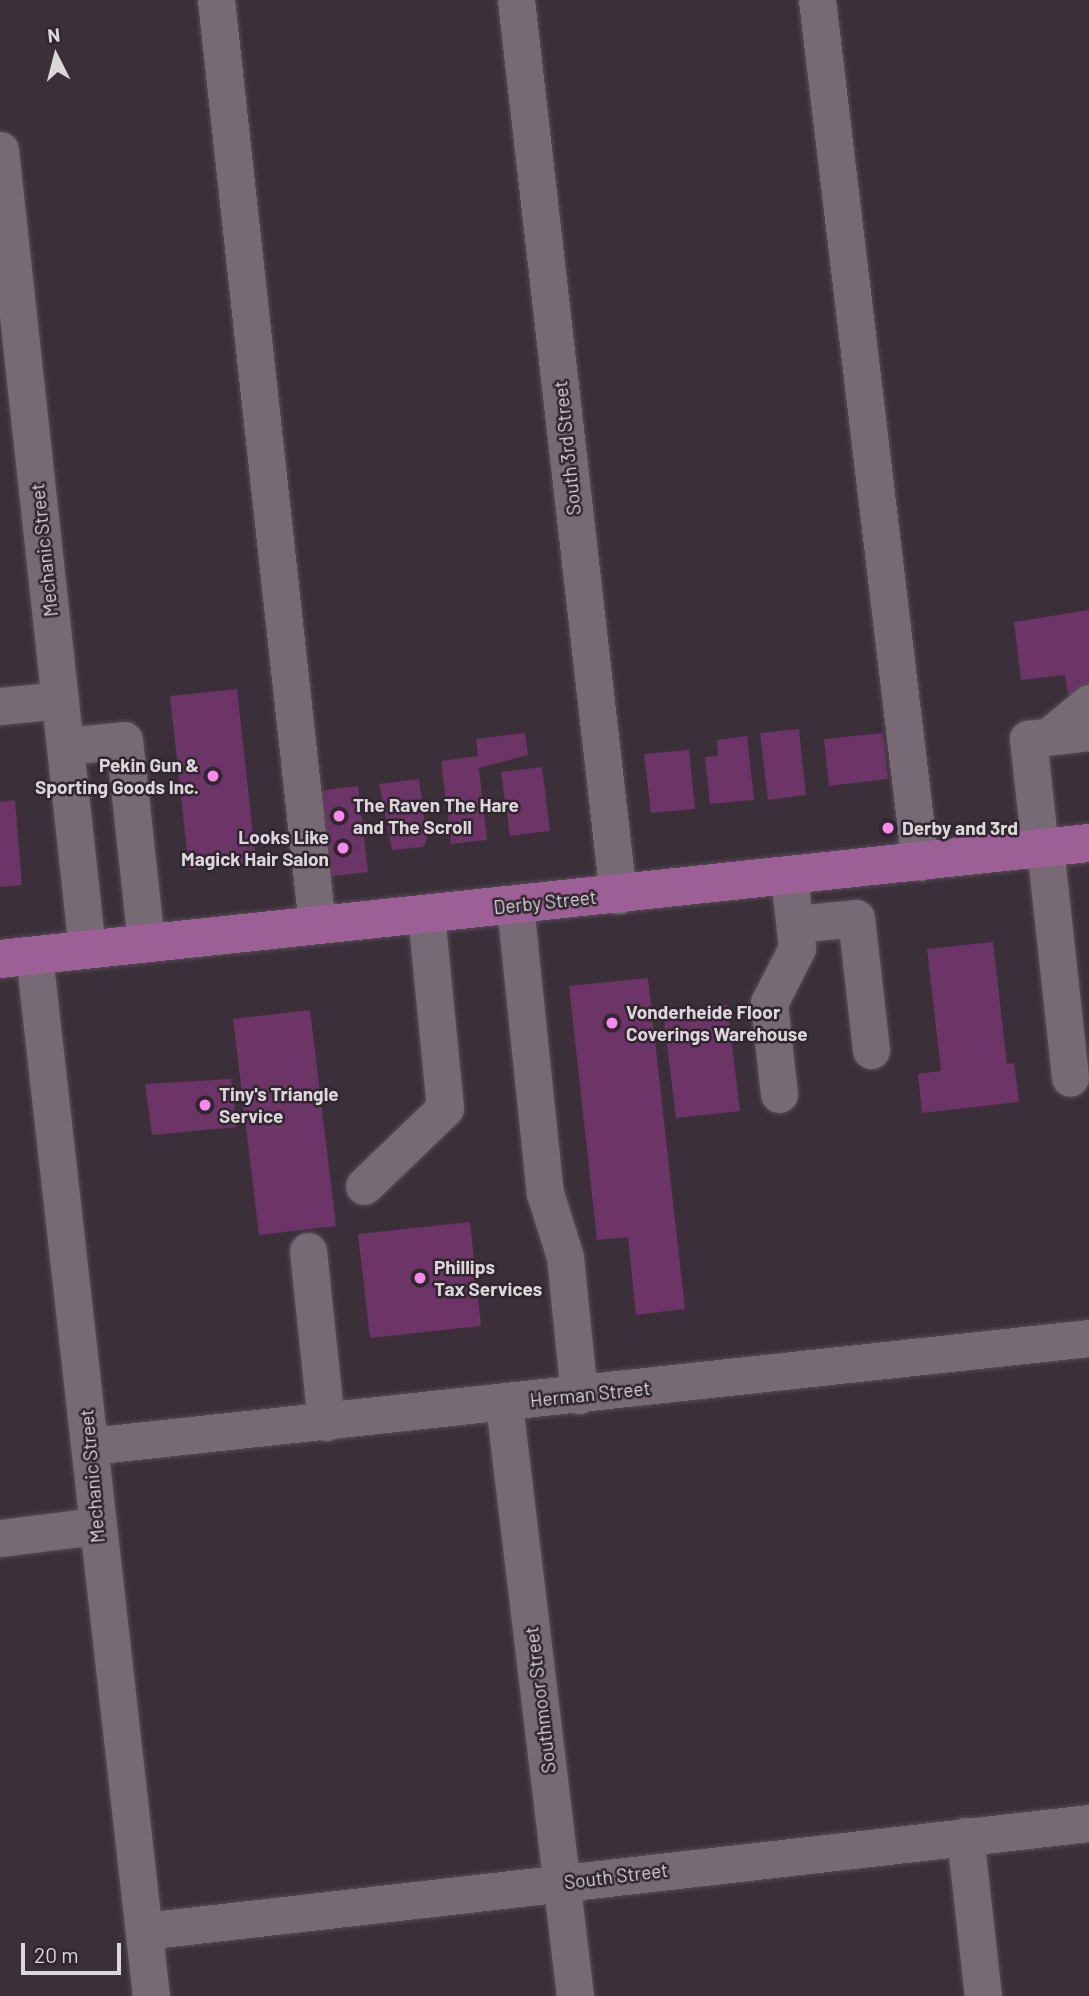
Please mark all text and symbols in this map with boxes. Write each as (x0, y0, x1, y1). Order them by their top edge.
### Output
north arrow (21, 21, 91, 91)
text: N (46, 23, 61, 47)
street label: South 3rd Street (549, 380, 585, 516)
street label: Mechanic Street (26, 482, 62, 618)
place label: Pekin Gun & Sporting Goods Inc. (35, 754, 199, 798)
marker: Pekin Gun & Sporting Goods Inc. (205, 768, 221, 784)
place label: The Raven The Hare and The Scroll (353, 794, 519, 838)
marker: The Raven The Hare and The Scroll (331, 808, 347, 824)
place label: Derby and 3rd (902, 817, 1018, 839)
marker: Derby and 3rd (880, 820, 896, 836)
place label: Looks Like Magick Hair Salon (181, 826, 329, 870)
marker: Looks Like Magick Hair Salon (335, 840, 351, 856)
street label: Derby Street (492, 885, 598, 919)
place label: Vonderheide Floor Coverings Warehouse (626, 1001, 808, 1045)
marker: Vonderheide Floor Coverings Warehouse (604, 1015, 620, 1031)
place label: Tiny's Triangle Service (219, 1083, 339, 1127)
marker: Tiny's Triangle Service (197, 1097, 213, 1113)
place label: Phillips Tax Services (434, 1256, 542, 1300)
marker: Phillips Tax Services (412, 1270, 428, 1286)
street label: Herman Street (529, 1376, 651, 1412)
street label: Mechanic Street (75, 1408, 109, 1544)
street label: Southmoor Street (520, 1625, 560, 1775)
street label: South Street (563, 1858, 669, 1894)
scale bar (24, 1930, 124, 1974)
text: 20 m (34, 1942, 79, 1967)

